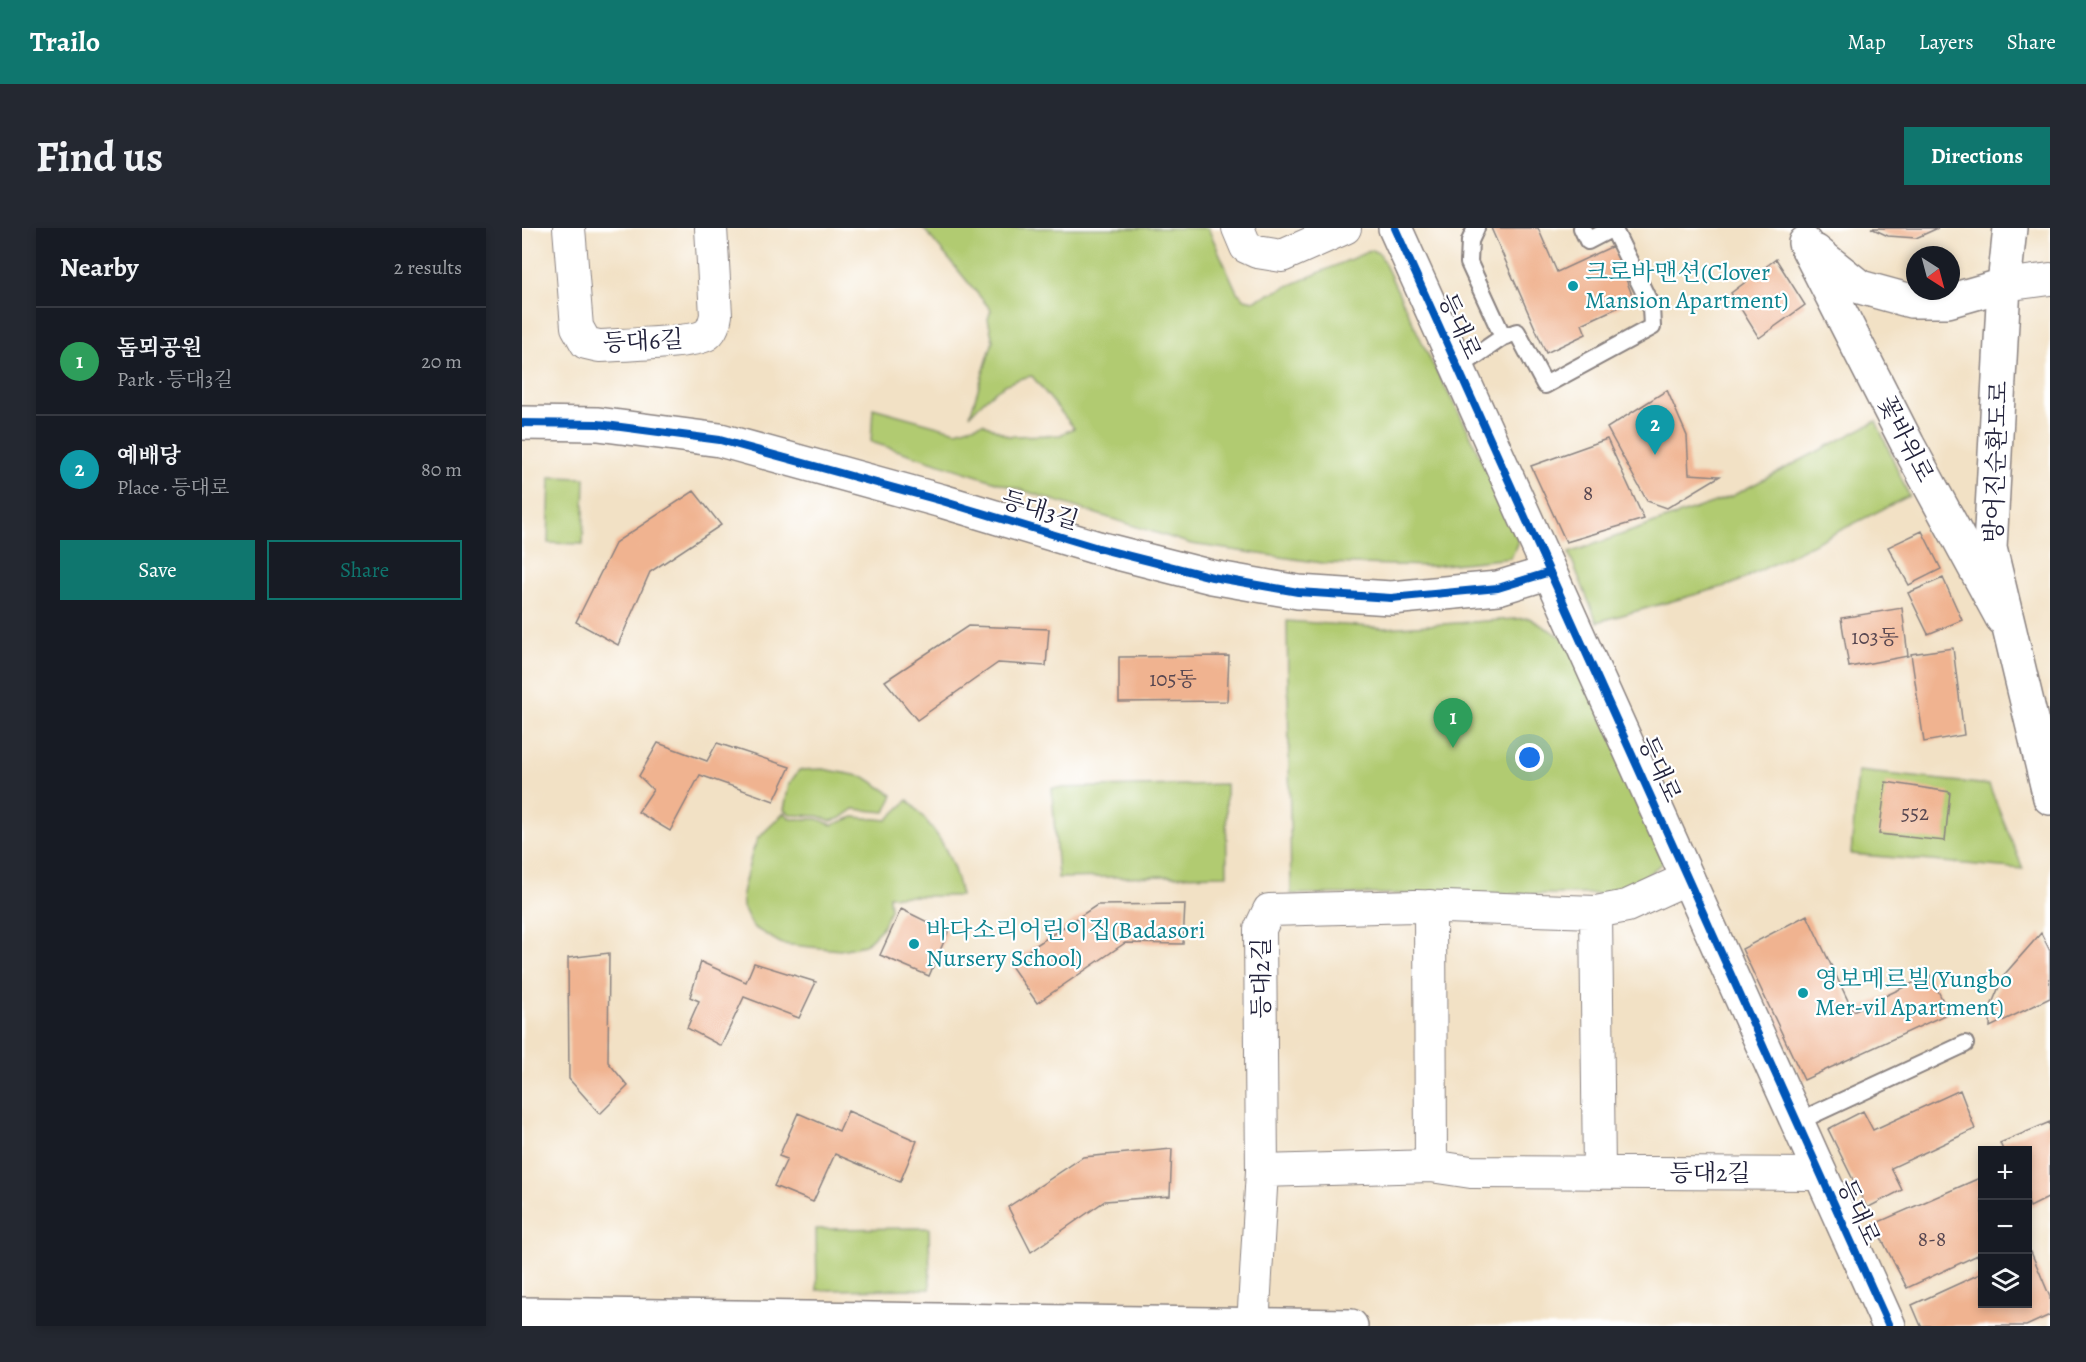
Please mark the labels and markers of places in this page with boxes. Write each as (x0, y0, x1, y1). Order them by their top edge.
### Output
place label: 크로바맨션(Clover Mansion Apartment) (1585, 256, 1789, 316)
marker: 크로바맨션(Clover Mansion Apartment) (1566, 279, 1580, 293)
pin: 2 (1636, 406, 1674, 455)
pin: 1 (1434, 698, 1472, 748)
place label: 바다소리어린이집(Badasori Nursery School) (926, 914, 1205, 974)
marker: 바다소리어린이집(Badasori Nursery School) (907, 937, 921, 951)
place label: 영보메르빌(Yungbo Mer-vil Apartment) (1815, 963, 2012, 1023)
marker: 영보메르빌(Yungbo Mer-vil Apartment) (1796, 986, 1810, 1000)

